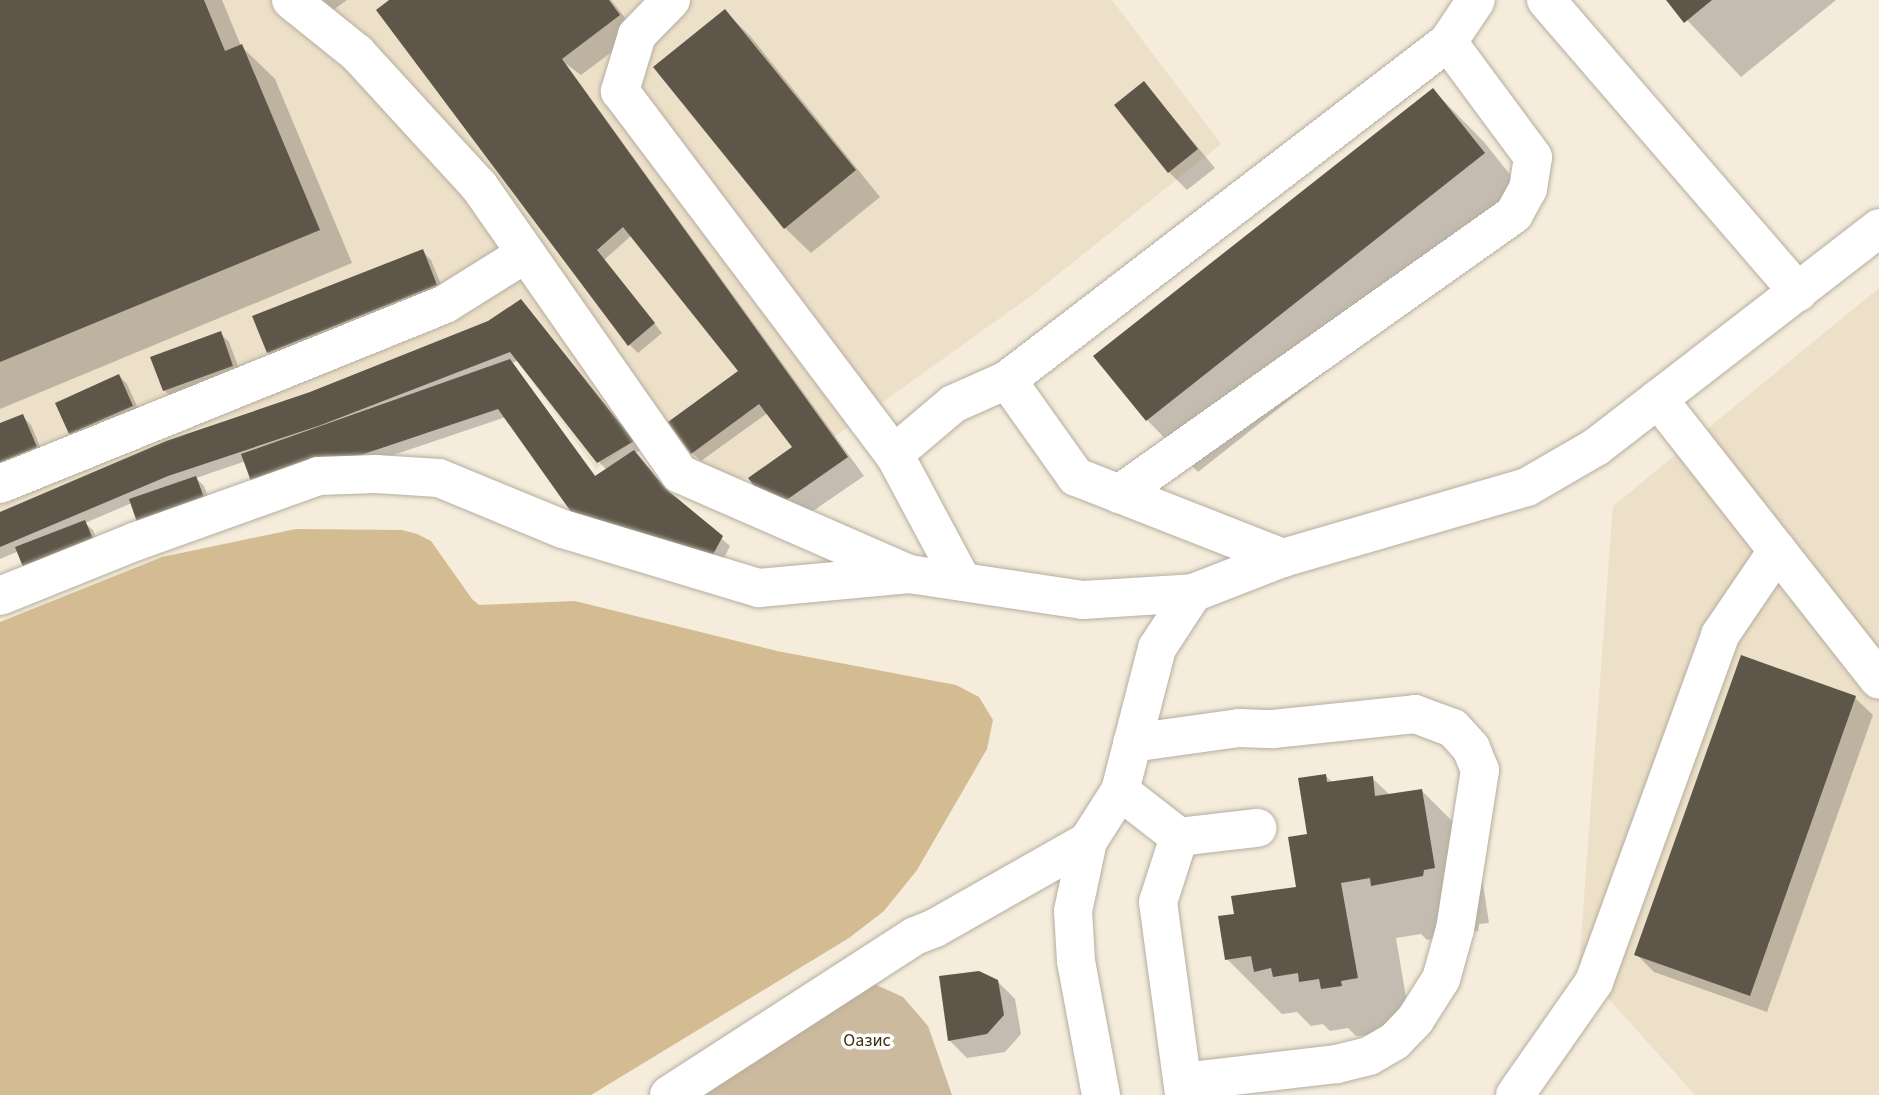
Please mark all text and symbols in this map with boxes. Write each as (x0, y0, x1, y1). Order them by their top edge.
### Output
park label: Оазис (843, 1030, 891, 1052)

